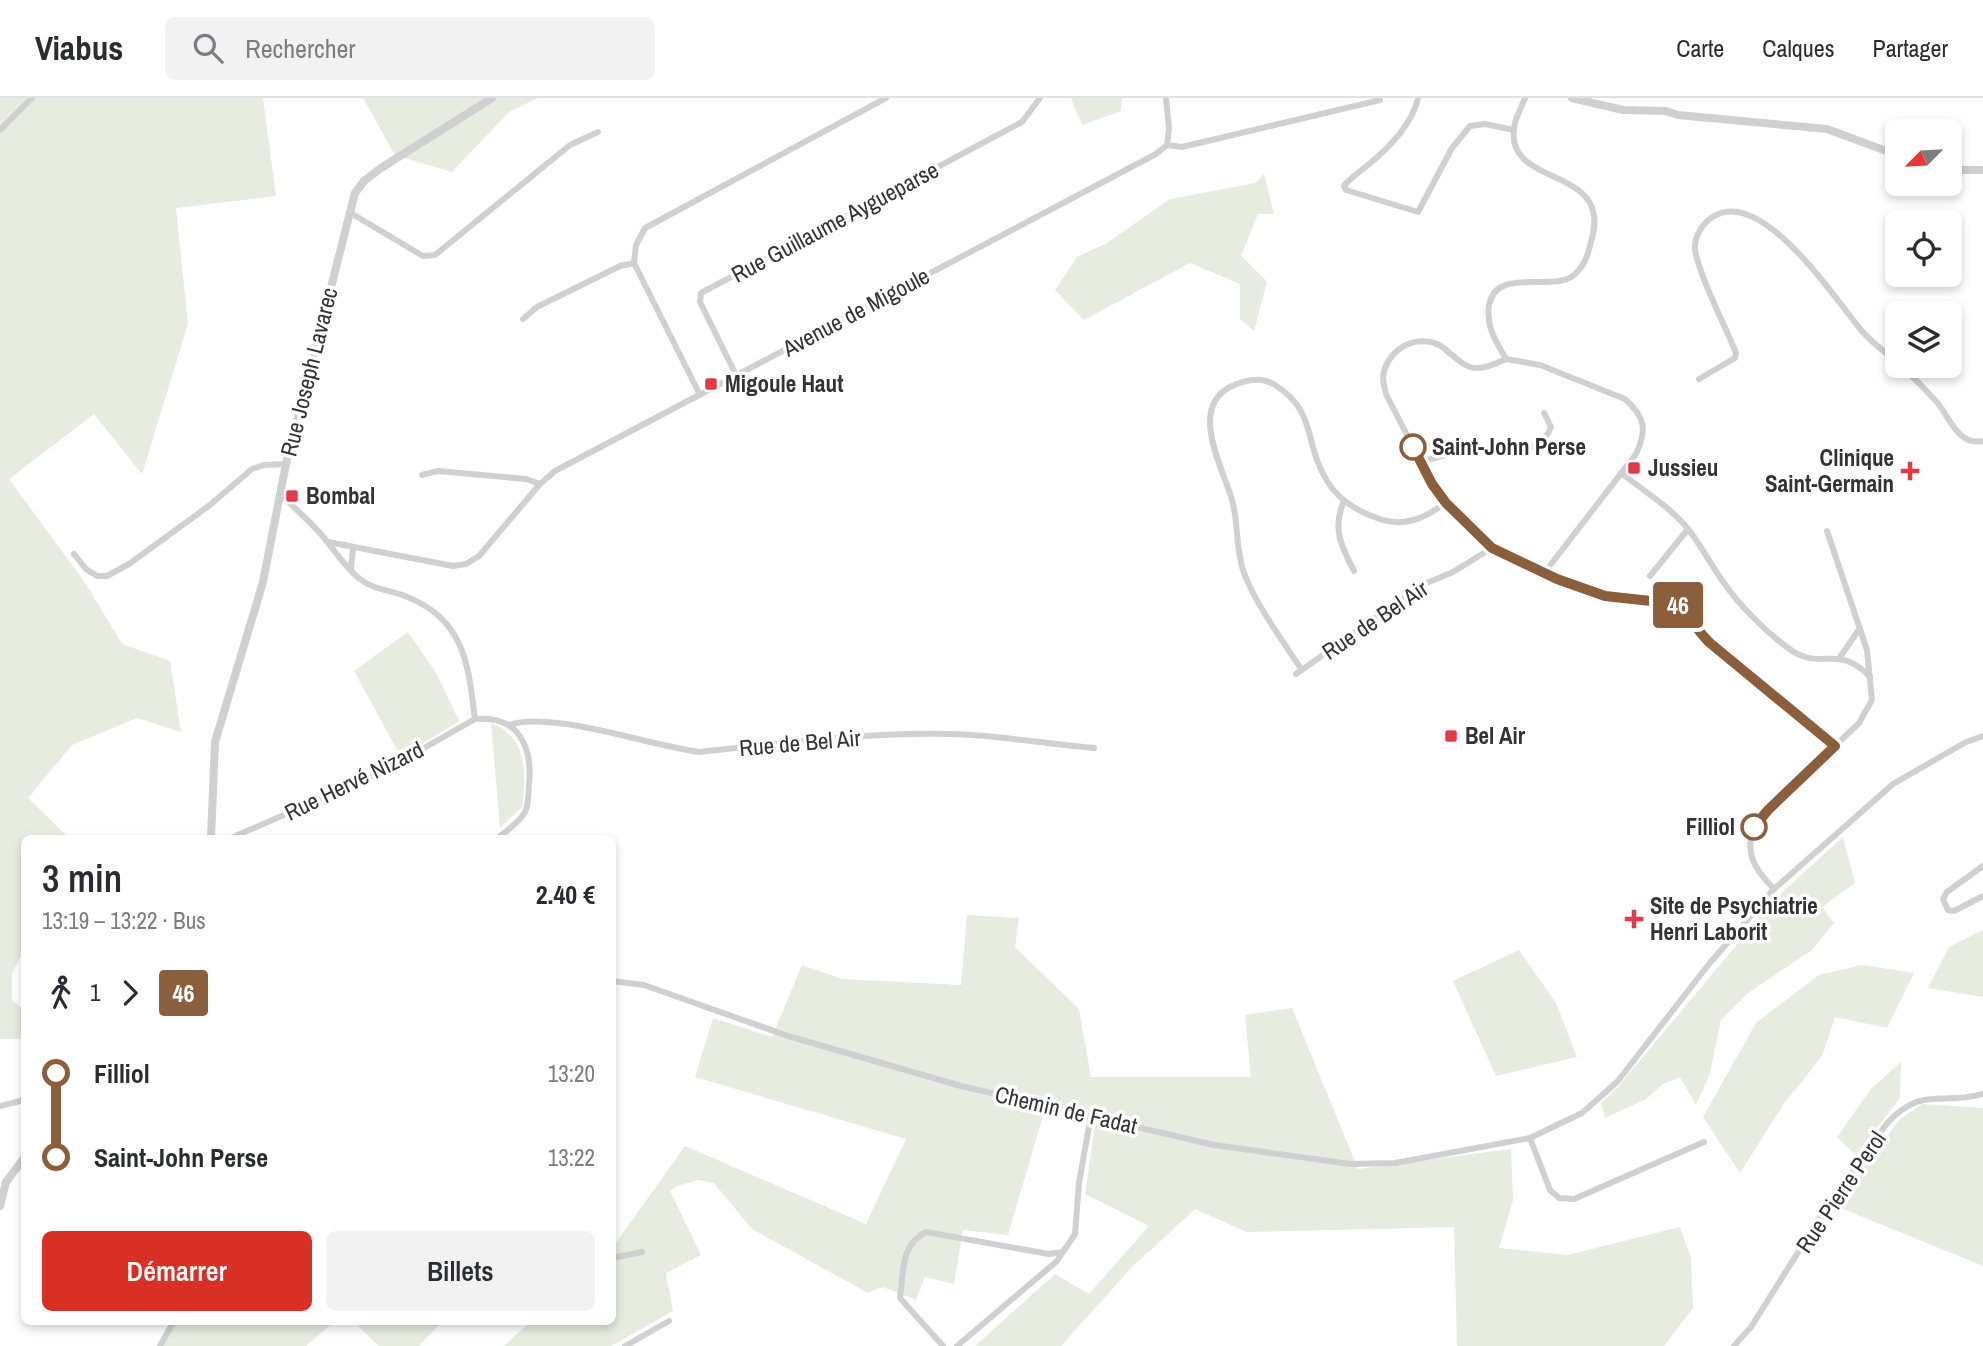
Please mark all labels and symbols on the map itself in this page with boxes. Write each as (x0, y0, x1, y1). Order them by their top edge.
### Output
north arrow (1885, 119, 1962, 196)
street label: Rue Guillaume Aygueparse (726, 154, 944, 289)
street label: Avenue de Migoule (776, 260, 935, 364)
street label: Rue Joseph Lavarec (273, 284, 344, 460)
place label: Migoule Haut (725, 368, 843, 399)
marker: Migoule Haut (703, 376, 719, 392)
place label: Saint-John Perse (1432, 431, 1586, 462)
marker: Saint-John Perse (1400, 434, 1426, 460)
place label: Clinique Saint-Germain (1765, 442, 1894, 499)
place label: Jussieu (1648, 452, 1718, 483)
marker: Jussieu (1626, 460, 1642, 476)
marker: Clinique Saint-Germain (1900, 461, 1920, 481)
place label: Bombal (306, 480, 375, 511)
marker: Bombal (284, 488, 300, 504)
street label: Rue de Bel Air (1316, 572, 1434, 666)
line badge: 46 (1646, 582, 1710, 628)
place label: Bel Air (1465, 720, 1526, 751)
street label: Rue de Bel Air (738, 722, 863, 763)
marker: Bel Air (1443, 728, 1459, 744)
street label: Rue Hervé Nizard (279, 734, 428, 828)
place label: Filliol (1686, 811, 1735, 842)
marker: Filliol (1741, 814, 1767, 840)
place label: Site de Psychiatrie Henri Laborit (1650, 890, 1818, 947)
marker: Site de Psychiatrie Henri Laborit (1624, 909, 1644, 929)
street label: Chemin de Fadat (992, 1078, 1140, 1141)
street label: Rue Pierre Perol (1788, 1125, 1893, 1259)

